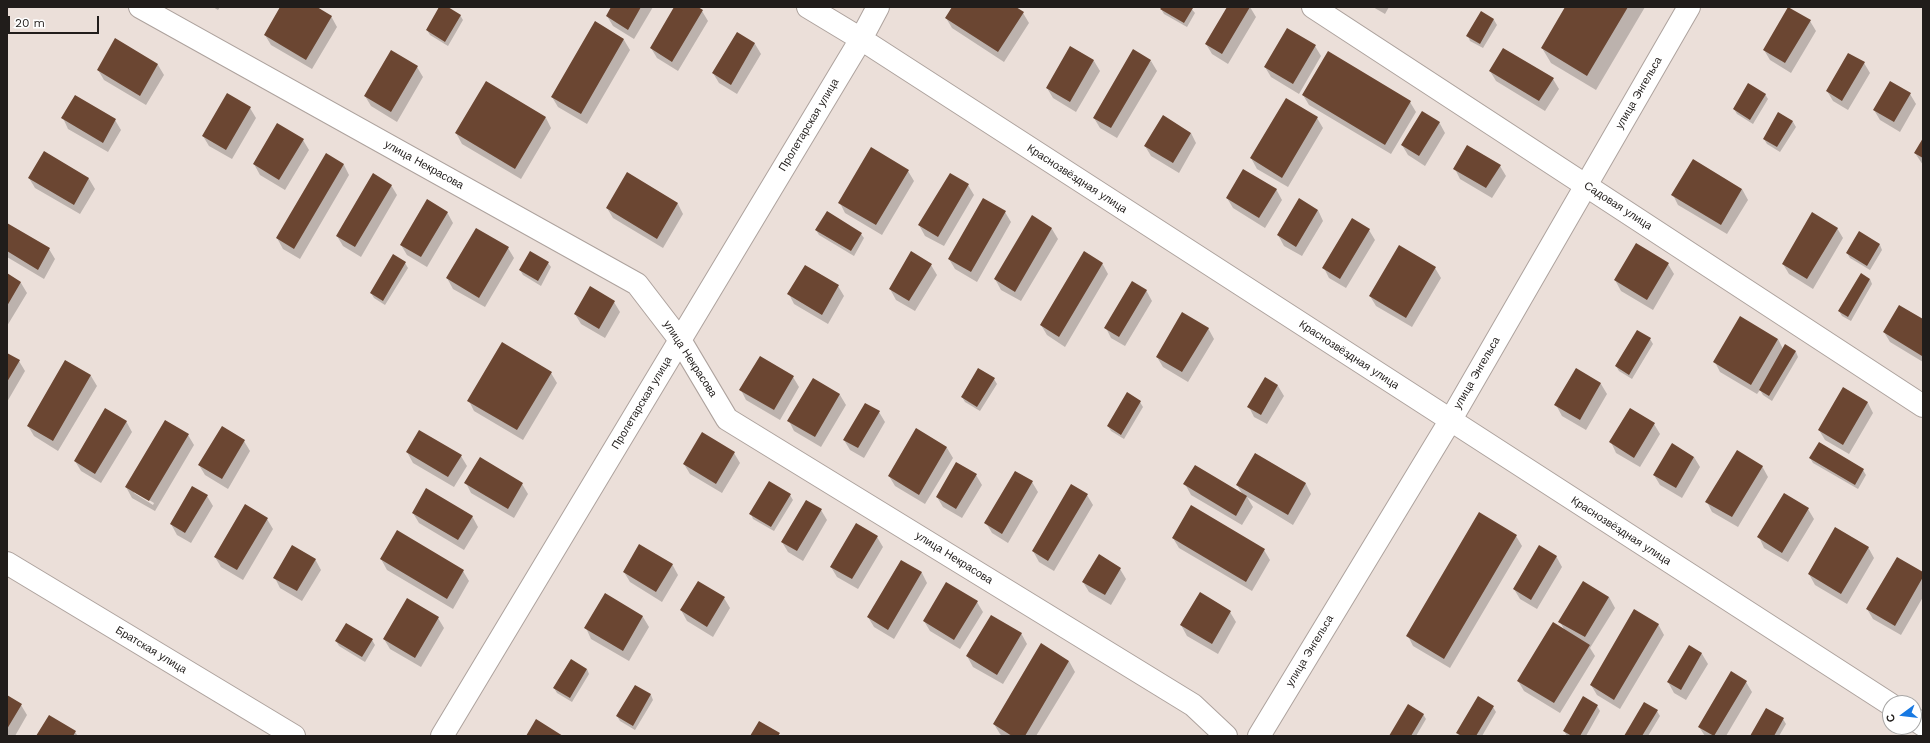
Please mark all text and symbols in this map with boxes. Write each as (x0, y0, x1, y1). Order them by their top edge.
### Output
scale bar (10, 8, 101, 34)
text: 20 m (15, 16, 45, 30)
street label: улица Энгельса (1613, 55, 1665, 131)
street label: Пролетарская улица (776, 76, 842, 174)
street label: улица Некрасова (382, 138, 466, 192)
street label: Краснозвёздная улица (1025, 142, 1129, 216)
street label: Садовая улица (1581, 179, 1655, 233)
street label: улица Некрасова (660, 318, 720, 400)
street label: Краснозвёздная улица (1297, 318, 1401, 392)
street label: улица Энгельса (1451, 335, 1503, 411)
street label: Пролетарская улица (609, 354, 675, 452)
street label: Краснозвёздная улица (1569, 494, 1673, 568)
street label: улица Некрасова (913, 529, 995, 587)
street label: улица Энгельса (1283, 613, 1337, 689)
street label: Братская улица (113, 624, 189, 676)
north arrow (1882, 695, 1922, 735)
text: С (1884, 712, 1898, 724)

